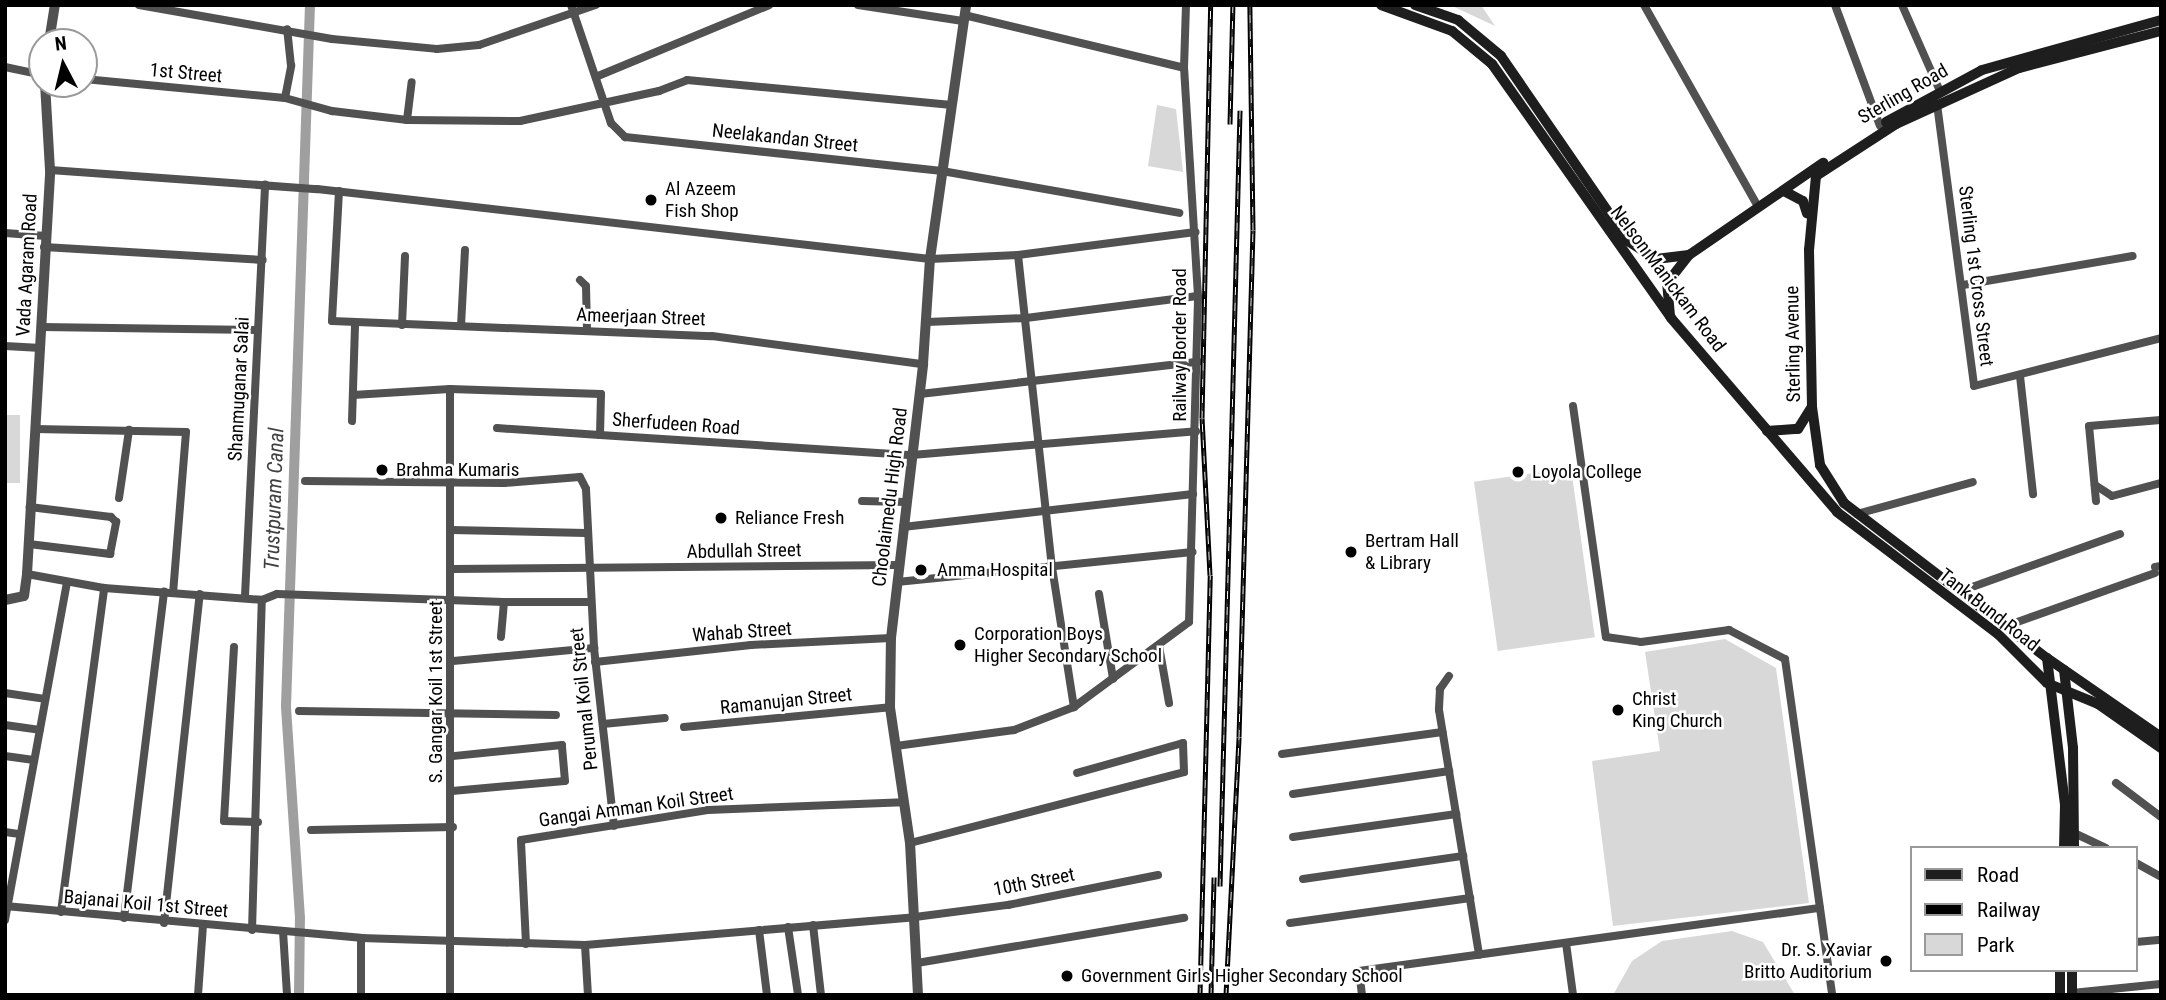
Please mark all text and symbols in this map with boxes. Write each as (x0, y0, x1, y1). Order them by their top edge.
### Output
north arrow (28, 28, 98, 98)
text: N (53, 32, 68, 56)
street label: 1st Street (149, 58, 223, 88)
street label: Sterling Road (1854, 59, 1952, 129)
street label: Neelakandan Street (711, 119, 859, 157)
place label: Al Azeem Fish Shop (665, 178, 739, 222)
street label: Sterling 1st Cross Street (1954, 184, 1998, 368)
marker: Al Azeem Fish Shop (643, 192, 659, 208)
street label: Vada Agaram Road (12, 193, 42, 337)
street label: Nelson Manickam Road (1606, 201, 1730, 357)
street label: Railway Border Road (1169, 268, 1191, 422)
street label: Sterling Avenue (1781, 286, 1805, 402)
street label: Ameerjaan Street (576, 303, 706, 331)
street label: Shanmuganar Salai (224, 316, 254, 462)
street label: Choolaimedu High Road (868, 406, 912, 588)
street label: Sherfudeen Road (611, 408, 741, 440)
water label: Trustpuram Canal (259, 427, 289, 571)
place label: Brahma Kumaris (396, 459, 519, 481)
place label: Loyola College (1532, 461, 1642, 483)
marker: Brahma Kumaris (374, 462, 390, 478)
marker: Loyola College (1510, 464, 1526, 480)
place label: Reliance Fresh (735, 507, 844, 529)
marker: Reliance Fresh (713, 510, 729, 526)
place label: Bertram Hall & Library (1365, 530, 1459, 574)
street label: Abdullah Street (686, 539, 802, 563)
marker: Bertram Hall & Library (1343, 544, 1359, 560)
place label: Amma Hospital (937, 559, 1053, 581)
marker: Amma Hospital (911, 560, 931, 580)
street label: Tank Bund Road (1934, 564, 2044, 656)
street label: S. Gangar Koil 1st Street (425, 601, 447, 783)
street label: Wahab Street (691, 617, 793, 647)
place label: Corporation Boys Higher Secondary School (974, 623, 1162, 667)
street label: Perumal Koil Street (565, 626, 603, 772)
marker: Corporation Boys Higher Secondary School (952, 637, 968, 653)
street label: Ramanujan Street (719, 683, 853, 719)
place label: Christ King Church (1632, 688, 1722, 732)
marker: Christ King Church (1610, 702, 1626, 718)
street label: Gangai Amman Koil Street (537, 782, 735, 832)
legend (1910, 846, 2138, 972)
street label: 10th Street (991, 863, 1077, 901)
text: Road (1977, 863, 2019, 887)
street label: Bajanai Koil 1st Street (63, 885, 229, 923)
text: Railway (1977, 898, 2040, 922)
text: Park (1977, 933, 2014, 957)
place label: Dr. S. Xaviar Britto Auditorium (1744, 939, 1872, 983)
marker: Dr. S. Xaviar Britto Auditorium (1878, 953, 1894, 969)
place label: Government Girls Higher Secondary School (1081, 965, 1403, 987)
marker: Government Girls Higher Secondary School (1059, 968, 1075, 984)

